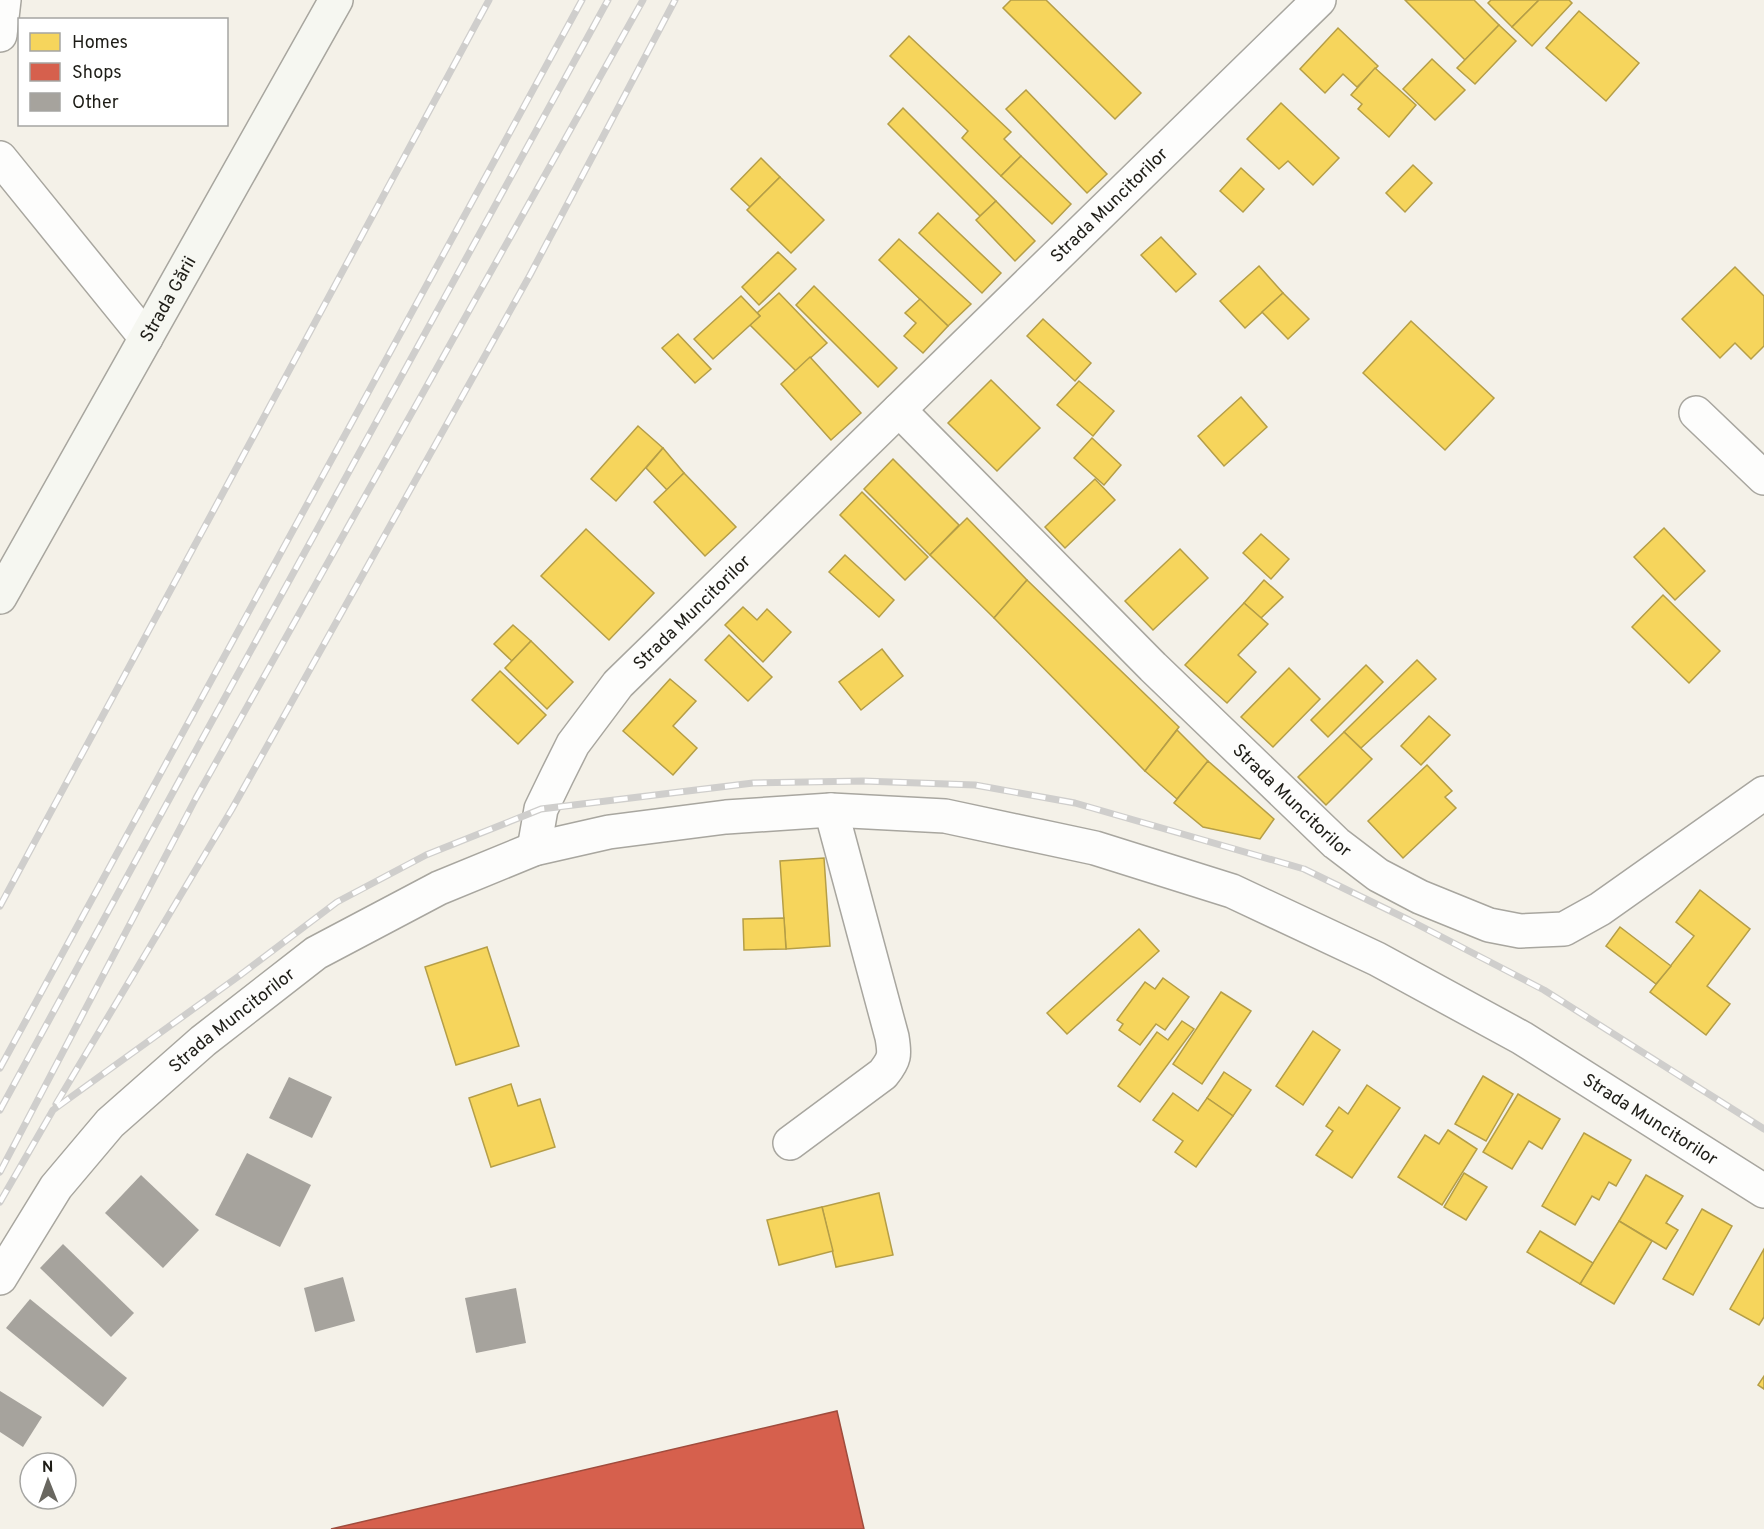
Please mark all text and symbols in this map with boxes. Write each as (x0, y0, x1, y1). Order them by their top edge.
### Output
legend (18, 18, 228, 126)
text: Homes (72, 32, 128, 55)
text: Shops (72, 62, 122, 85)
text: Other (72, 92, 119, 115)
street label: Strada Muncitorilor (1046, 144, 1174, 269)
street label: Strada Gării (136, 253, 202, 347)
street label: Strada Muncitorilor (629, 551, 756, 676)
street label: Strada Muncitorilor (1227, 739, 1355, 863)
street label: Strada Muncitorilor (165, 964, 300, 1079)
street label: Strada Muncitorilor (1578, 1069, 1721, 1172)
north arrow (18, 1451, 78, 1511)
text: N (42, 1458, 54, 1478)

